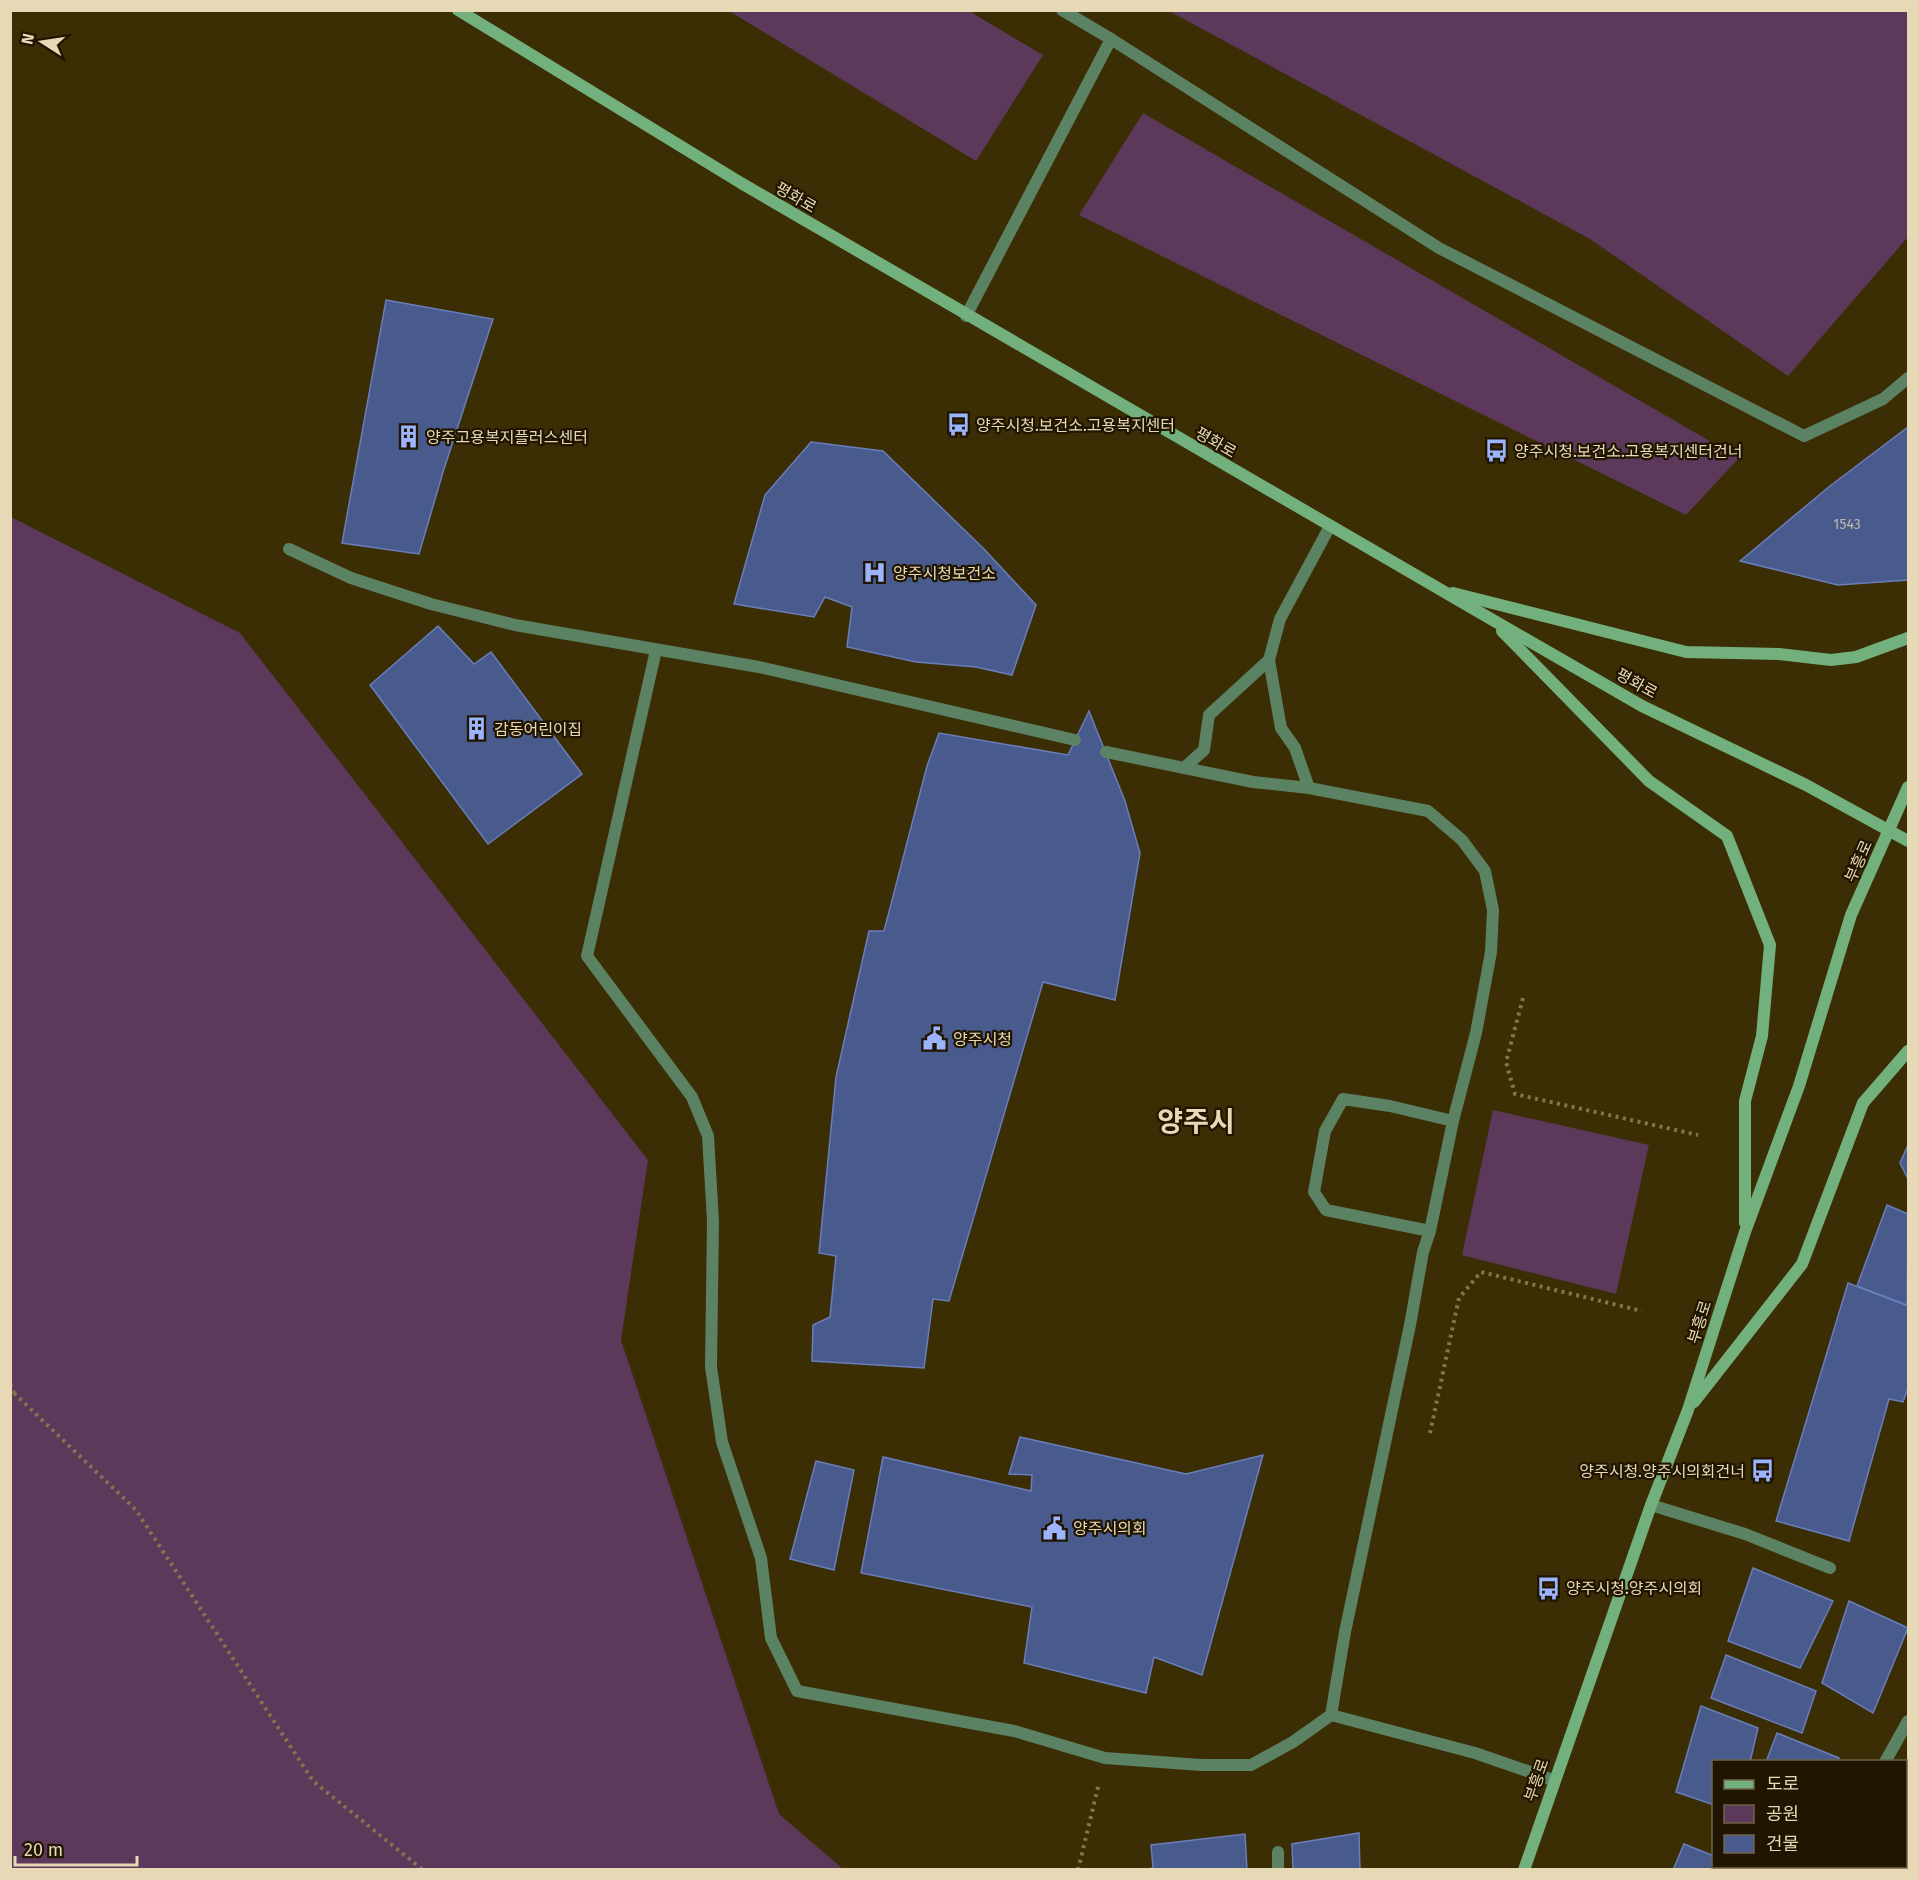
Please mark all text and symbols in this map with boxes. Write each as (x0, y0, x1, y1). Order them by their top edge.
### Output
north arrow (12, 12, 72, 72)
text: N (17, 32, 38, 46)
street label: 평화로 (772, 178, 820, 217)
bus stop icon: 양주시청.보건소.고용복지센터 (945, 412, 971, 438)
place label: 양주시청.보건소.고용복지센터 (976, 416, 1175, 435)
street label: 평화로 (1192, 423, 1240, 462)
building icon: 양주고용복지플러스센터 (395, 424, 421, 450)
place label: 양주고용복지플러스센터 (426, 428, 588, 447)
bus stop icon: 양주시청.보건소.고용복지센터건너 (1483, 438, 1509, 464)
place label: 양주시청.보건소.고용복지센터건너 (1514, 442, 1742, 461)
house number: 1543 (1833, 516, 1861, 533)
hospital icon: 양주시청보건소 (862, 560, 888, 586)
place label: 양주시청보건소 (893, 564, 996, 583)
street label: 평화로 (1613, 664, 1661, 703)
building icon: 감동어린이집 (463, 716, 489, 742)
place label: 감동어린이집 (494, 720, 582, 739)
street label: 부흥로 (1841, 837, 1876, 885)
public building icon: 양주시청 (922, 1026, 948, 1052)
place label: 양주시청 (953, 1030, 1012, 1049)
district label: 양주시 (1157, 1105, 1235, 1138)
street label: 부흥로 (1684, 1298, 1715, 1346)
bus stop icon: 양주시청.양주시의회건너 (1750, 1458, 1776, 1484)
place label: 양주시청.양주시의회건너 (1579, 1462, 1745, 1481)
public building icon: 양주시의회 (1042, 1515, 1068, 1541)
place label: 양주시의회 (1073, 1519, 1147, 1538)
bus stop icon: 양주시청.양주시의회 (1535, 1575, 1561, 1601)
place label: 양주시청.양주시의회 (1566, 1579, 1702, 1598)
street label: 부흥로 (1520, 1756, 1553, 1804)
legend (1712, 1760, 1907, 1868)
text: 도로 (1766, 1773, 1799, 1795)
text: 공원 (1766, 1803, 1799, 1825)
scale bar (15, 1829, 136, 1867)
text: 건물 (1766, 1833, 1799, 1855)
text: 20 m (24, 1839, 63, 1861)

